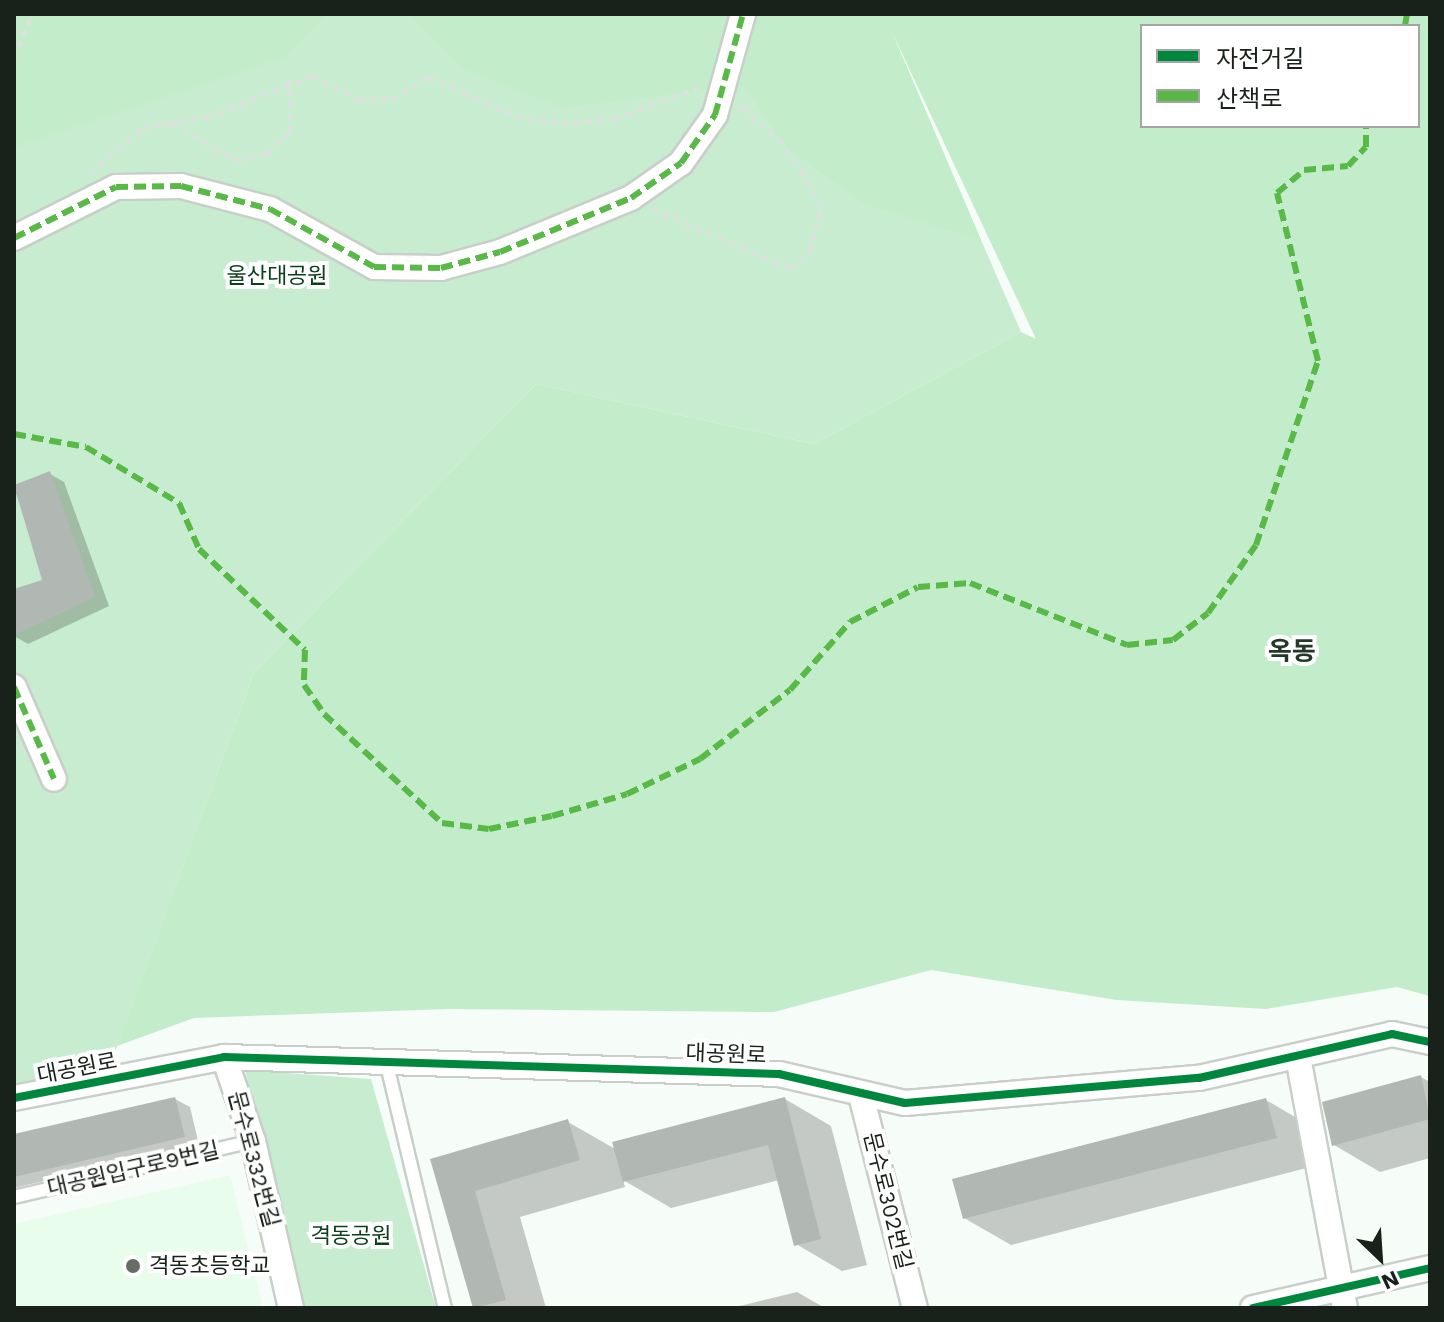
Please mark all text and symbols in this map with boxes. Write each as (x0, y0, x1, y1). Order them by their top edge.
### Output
legend (1140, 24, 1420, 128)
text: 자전거길 (1216, 45, 1304, 73)
text: 산책로 (1216, 85, 1282, 113)
park label: 울산대공원 (226, 263, 328, 289)
district label: 옥동 (1268, 636, 1316, 668)
street label: 대공원로 (685, 1039, 767, 1069)
street label: 대공원로 (35, 1047, 119, 1089)
street label: 문수로332번길 (223, 1088, 285, 1230)
street label: 문수로302번길 (858, 1130, 918, 1272)
street label: 대공원입구로9번길 (45, 1136, 221, 1202)
north arrow (1340, 1218, 1420, 1298)
park label: 격동공원 (311, 1223, 391, 1249)
place label: 격동초등학교 (149, 1253, 270, 1279)
marker: 격동초등학교 (124, 1257, 142, 1275)
text: N (1378, 1265, 1403, 1295)

